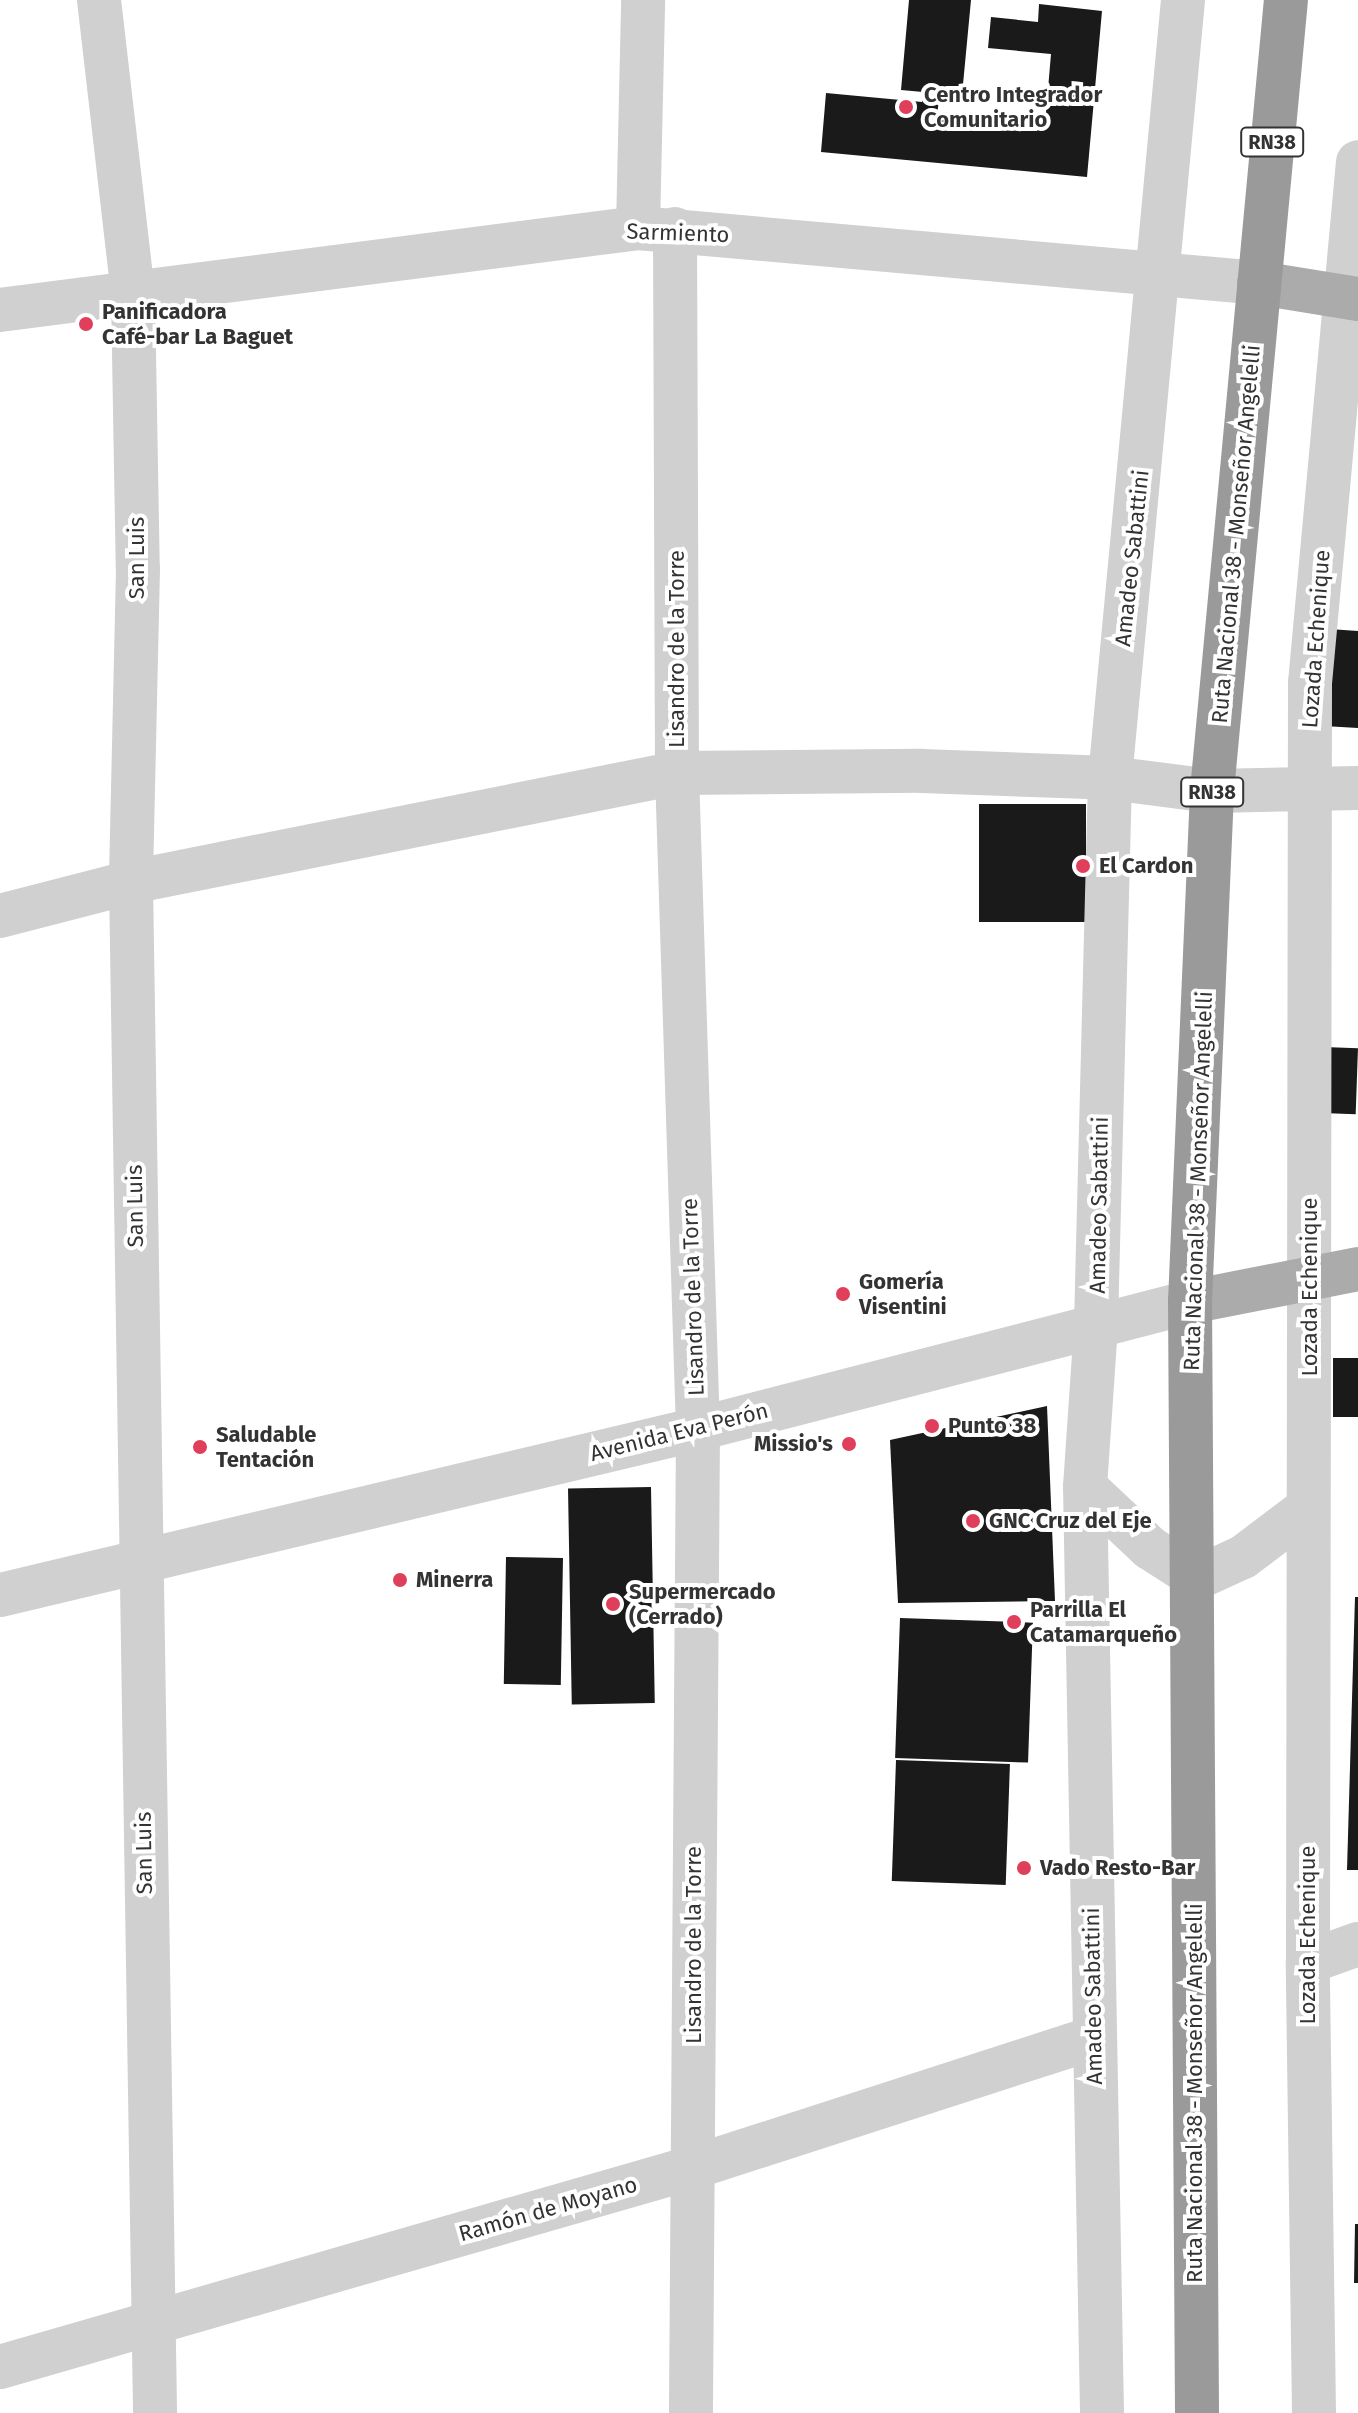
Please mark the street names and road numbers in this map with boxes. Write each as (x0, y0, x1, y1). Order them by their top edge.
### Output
road number: RN38 (1240, 126, 1304, 158)
street label: Sarmiento (626, 218, 730, 248)
street label: Ruta Nacional 38 - Monseñor Angelelli (1206, 344, 1266, 724)
street label: Amadeo Sabattini (1110, 469, 1154, 647)
street label: San Luis (124, 517, 150, 599)
street label: Lozada Echenique (1297, 549, 1335, 729)
street label: Lisandro de la Torre (664, 550, 690, 748)
road number: RN38 (1180, 776, 1244, 808)
street label: Ruta Nacional 38 - Monseñor Angelelli (1178, 991, 1218, 1371)
street label: Amadeo Sabattini (1084, 1116, 1114, 1294)
street label: San Luis (121, 1164, 149, 1248)
street label: Lozada Echenique (1297, 1197, 1323, 1377)
street label: Lisandro de la Torre (676, 1198, 710, 1396)
street label: Avenida Eva Perón (587, 1397, 771, 1467)
street label: San Luis (130, 1811, 158, 1895)
street label: Lozada Echenique (1295, 1845, 1321, 2025)
street label: Lisandro de la Torre (681, 1846, 707, 2044)
street label: Ruta Nacional 38 - Monseñor Angelelli (1182, 1903, 1208, 2283)
street label: Amadeo Sabattini (1078, 1907, 1108, 2085)
street label: Ramón de Moyano (456, 2171, 640, 2247)

